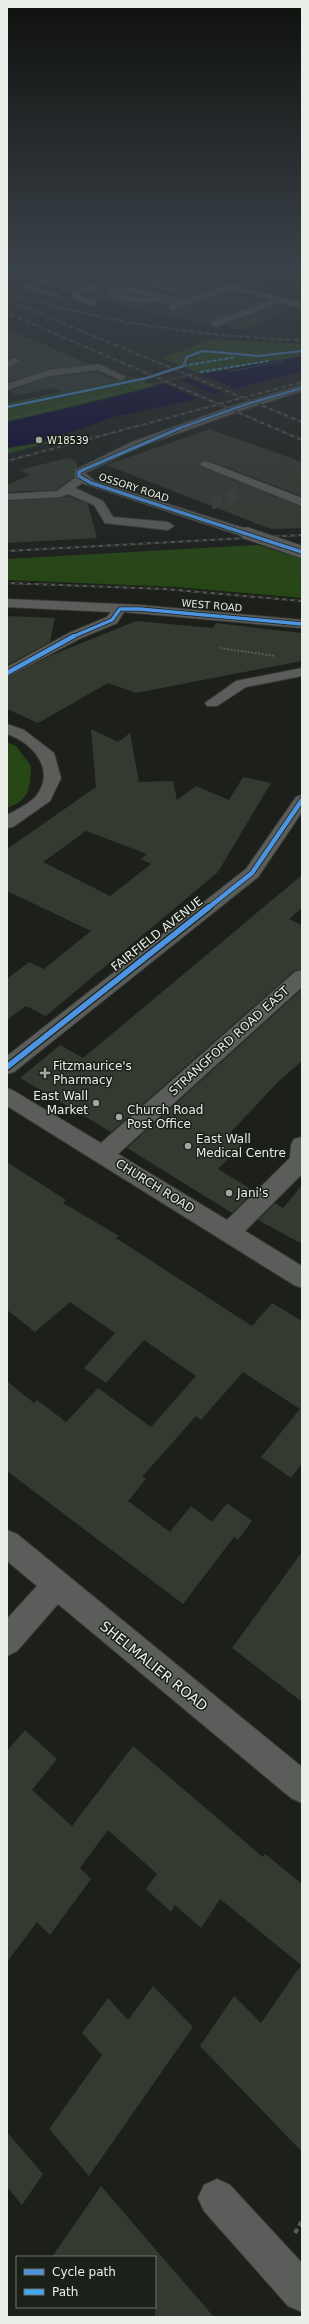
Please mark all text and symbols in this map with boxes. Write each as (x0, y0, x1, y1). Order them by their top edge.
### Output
marker: W18539 (34, 435, 44, 445)
place label: W18539 (47, 435, 89, 446)
street label: OSSORY ROAD (97, 471, 171, 504)
street label: WEST ROAD (181, 597, 243, 614)
street label: FAIRFIELD AVENUE (108, 894, 206, 974)
street label: STRANGFORD ROAD EAST (166, 983, 292, 1099)
place label: Fitzmaurice's Pharmacy (53, 1059, 132, 1087)
marker: Fitzmaurice's Pharmacy (40, 1068, 50, 1078)
place label: East Wall Market (33, 1089, 88, 1117)
marker: East Wall Market (91, 1098, 101, 1108)
place label: Church Road Post Office (127, 1103, 203, 1131)
marker: Church Road Post Office (114, 1112, 124, 1122)
place label: East Wall Medical Centre (196, 1132, 286, 1160)
marker: East Wall Medical Centre (183, 1141, 193, 1151)
street label: CHURCH ROAD (113, 1156, 197, 1216)
place label: Jani's (236, 1186, 268, 1200)
marker: Jani's (224, 1188, 234, 1198)
street label: SHELMALIER ROAD (97, 1618, 211, 1714)
legend (16, 2256, 156, 2308)
text: Cycle path (52, 2265, 116, 2279)
text: Path (52, 2285, 78, 2299)

